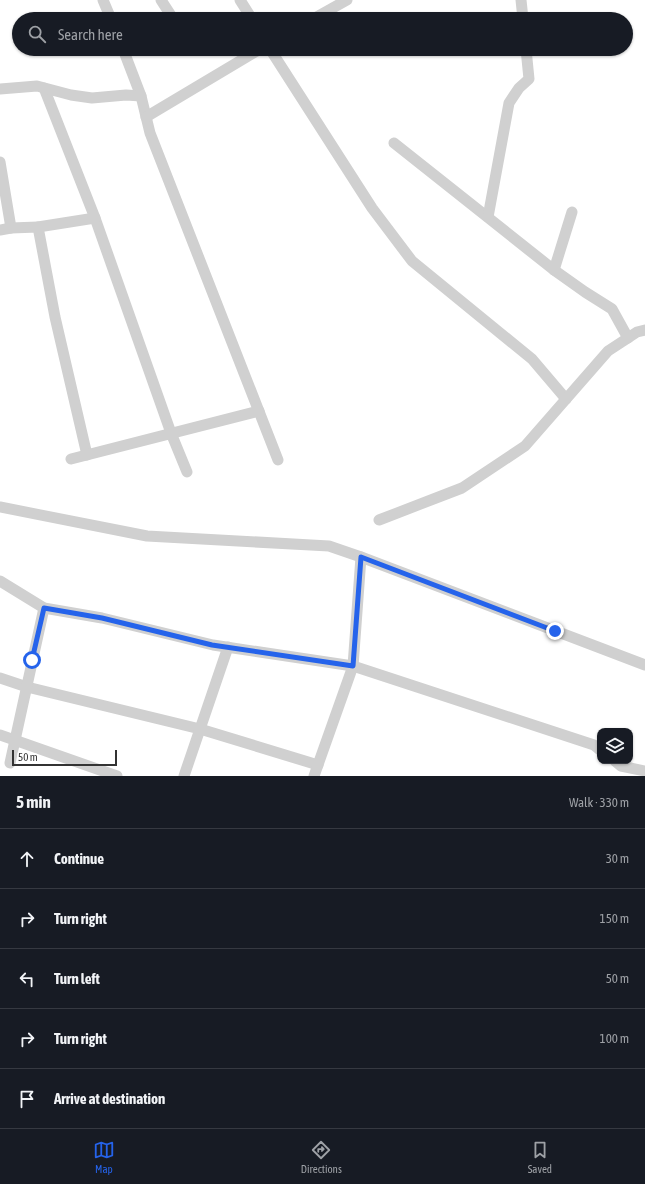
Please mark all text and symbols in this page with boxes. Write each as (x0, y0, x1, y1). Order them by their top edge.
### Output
search box (12, 12, 633, 56)
icon: search (26, 23, 48, 45)
text: Search here (58, 26, 123, 43)
route end (546, 622, 564, 640)
route start (23, 651, 41, 669)
map controls (597, 728, 633, 764)
button: layers (597, 728, 633, 764)
scale bar (12, 748, 117, 767)
text: 50 m (18, 751, 38, 763)
text: 5 min (16, 792, 51, 812)
text: Walk · 330 m (569, 795, 629, 810)
icon: ahead (16, 848, 38, 870)
text: Continue (54, 850, 104, 867)
text: 30 m (606, 851, 629, 866)
icon: right (16, 908, 38, 930)
text: Turn right (54, 910, 107, 927)
text: 150 m (600, 911, 629, 926)
icon: left (16, 968, 38, 990)
text: Turn left (54, 970, 100, 987)
text: 50 m (606, 971, 629, 986)
icon: right (16, 1028, 38, 1050)
text: Turn right (54, 1030, 107, 1047)
text: 100 m (600, 1031, 629, 1046)
icon: arrive (16, 1088, 38, 1110)
text: Arrive at destination (54, 1090, 165, 1107)
tab: Map (93, 1139, 115, 1175)
tab: Directions (301, 1139, 342, 1175)
tab: Saved (528, 1139, 552, 1175)

